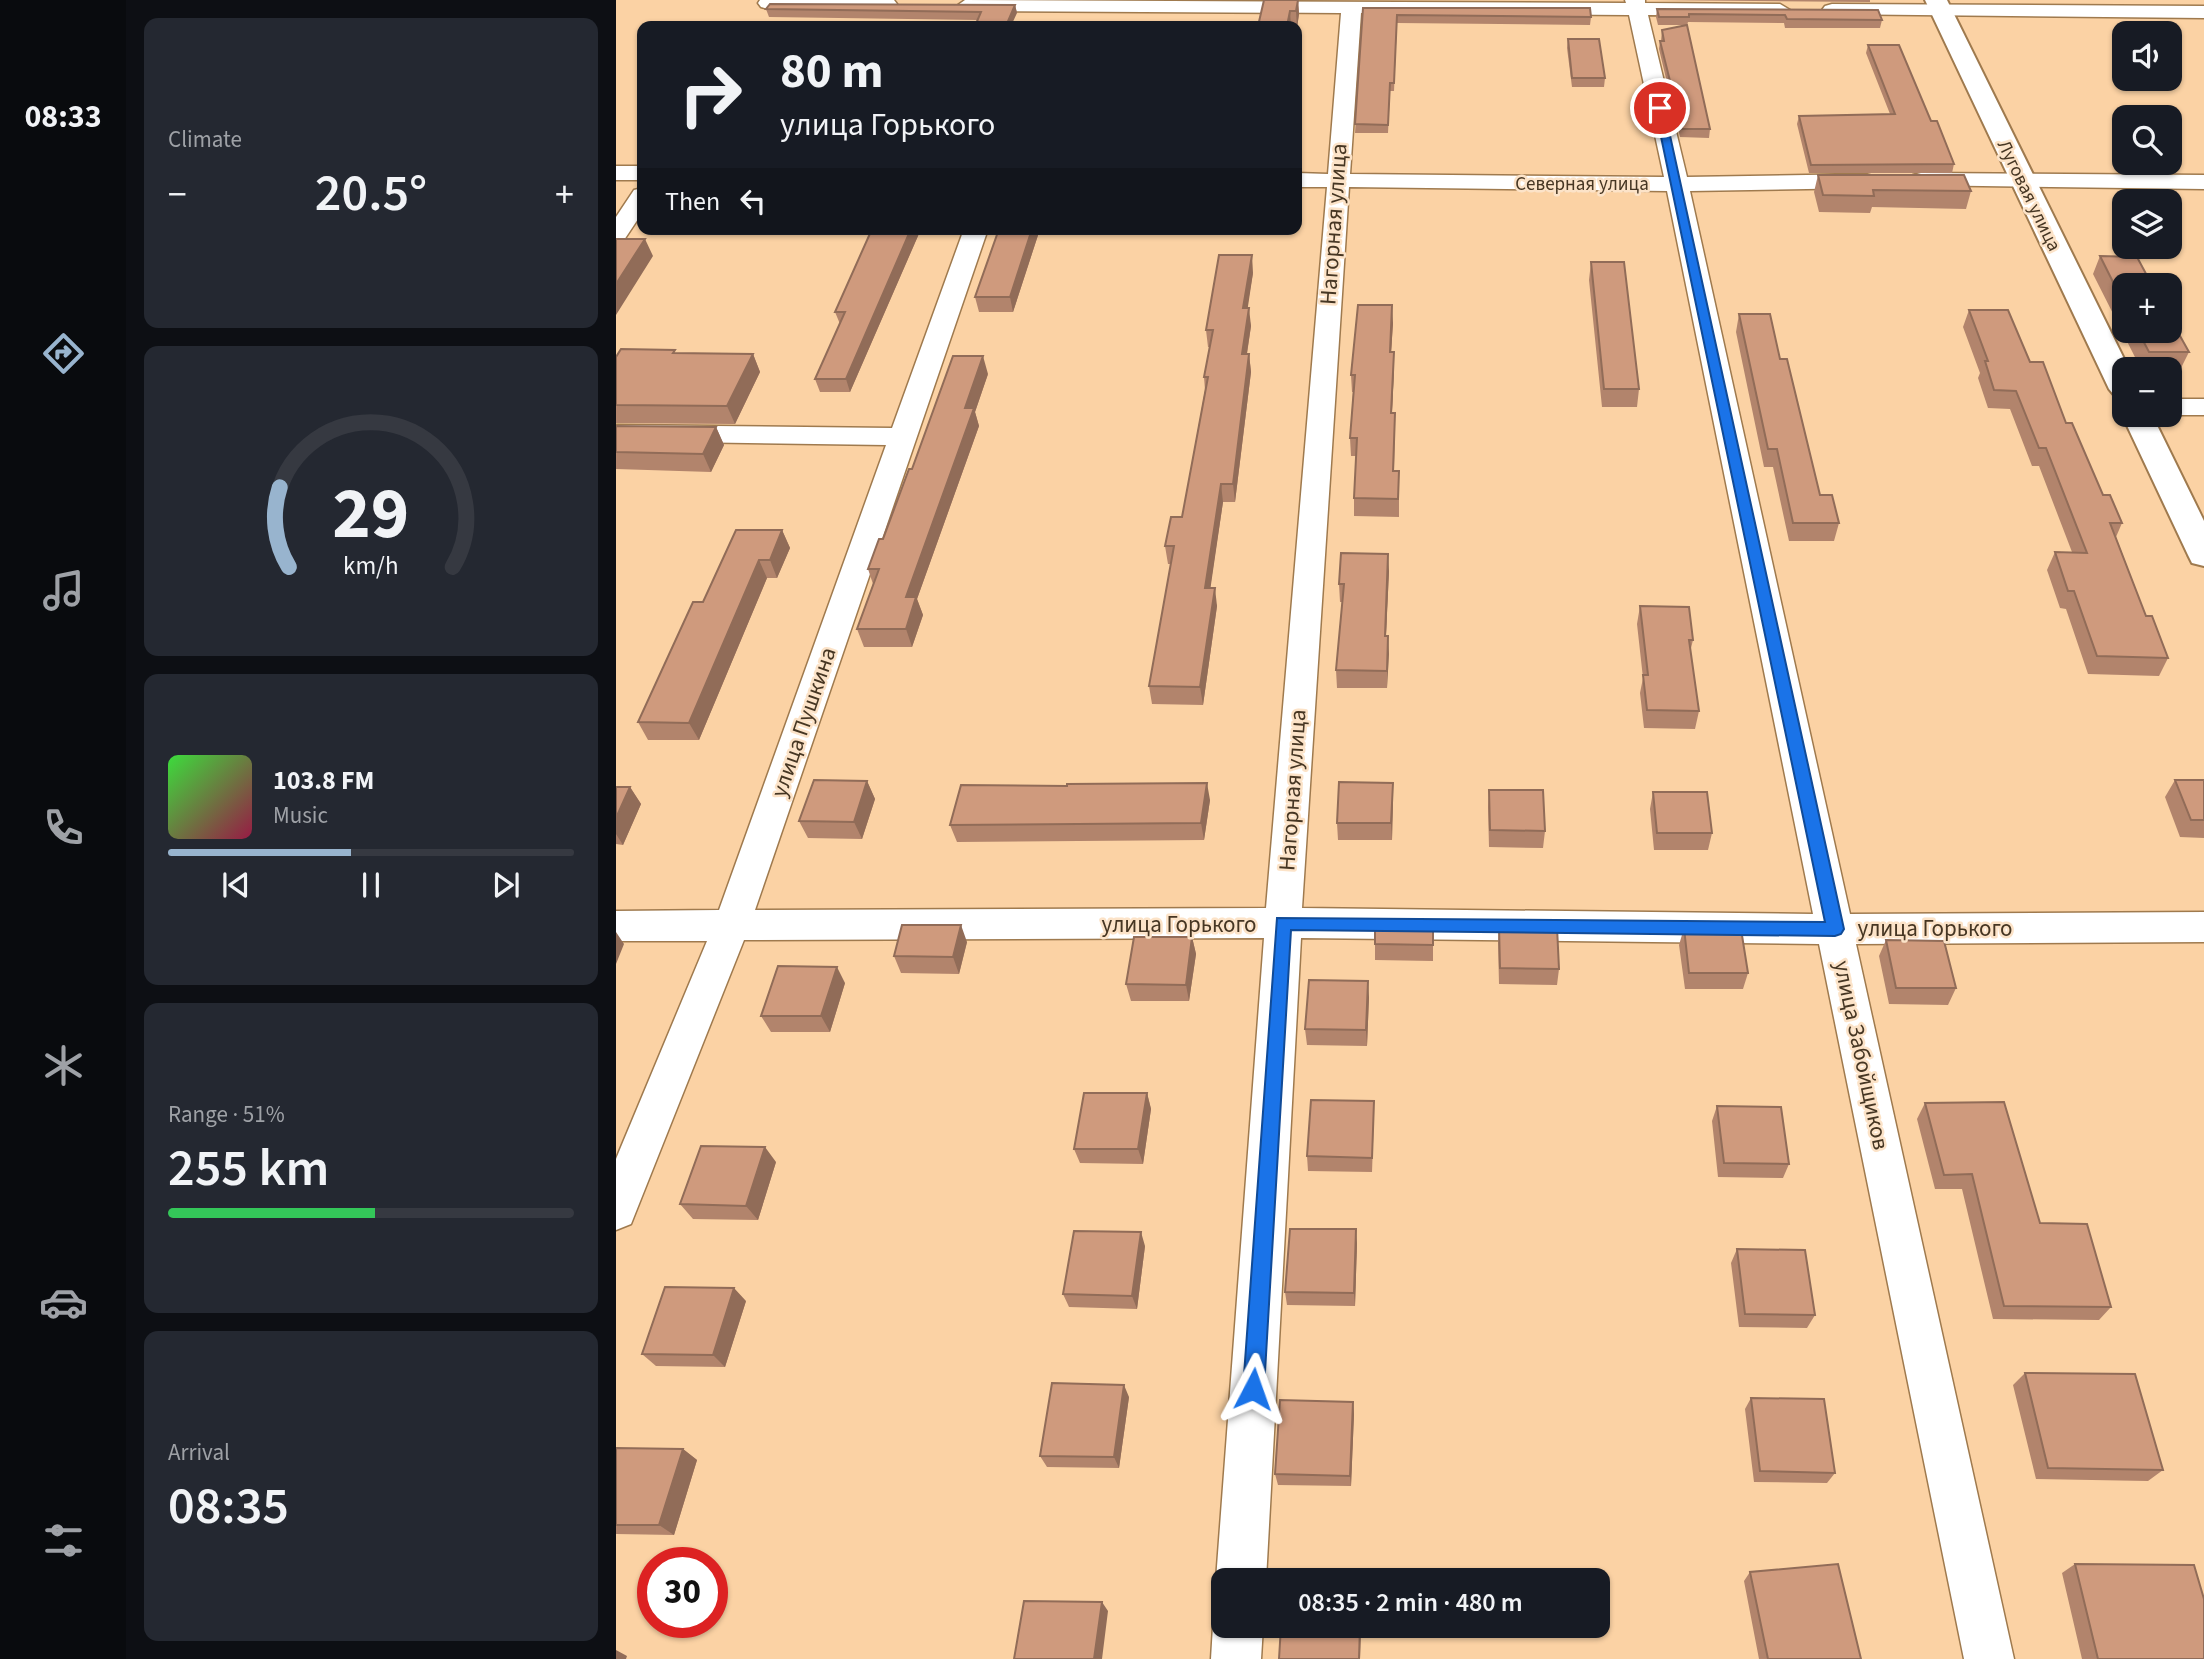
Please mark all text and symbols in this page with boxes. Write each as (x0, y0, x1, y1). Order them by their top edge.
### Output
map controls (2112, 21, 2182, 427)
button: sound (2112, 21, 2182, 91)
text: 80 m (780, 37, 884, 107)
icon: right (665, 49, 756, 140)
pin (1630, 78, 1690, 138)
icon: arrive (1641, 89, 1679, 127)
text: 08:33 (24, 94, 102, 140)
text: улица Горького (780, 102, 995, 148)
button: search (2112, 105, 2182, 175)
text: Climate (168, 123, 242, 156)
street label: Луговая улица (1990, 135, 2067, 256)
street label: Нагорная улица (1311, 142, 1356, 306)
text: 20.5° (315, 157, 427, 231)
text: − (168, 168, 187, 222)
text: + (555, 168, 574, 222)
street label: Северная улица (1515, 171, 1649, 198)
icon: left (734, 182, 772, 220)
text: Then (665, 183, 720, 220)
button: layers (2112, 189, 2182, 259)
button: + (2112, 273, 2182, 343)
icon: directions (39, 329, 88, 378)
button: − (2112, 357, 2182, 427)
text: 29 (333, 463, 409, 567)
text: km/h (343, 548, 399, 584)
icon: music (39, 566, 88, 615)
street label: улица Пушкина (762, 643, 845, 802)
street label: Нагорная улица (1270, 708, 1315, 872)
text: 103.8 FM (273, 762, 374, 799)
text: Music (273, 799, 328, 832)
icon: phone (39, 803, 88, 852)
icon: previous (217, 866, 255, 904)
icon: pause (352, 866, 390, 904)
icon: next (487, 866, 525, 904)
street label: улица Горького (1102, 908, 1256, 941)
street label: улица Горького (1858, 912, 2012, 945)
street label: улица Забойщиков (1825, 957, 1898, 1153)
icon: climate (39, 1041, 88, 1090)
text: Range · 51% (168, 1098, 285, 1131)
text: 255 km (168, 1132, 329, 1206)
icon: car (39, 1278, 88, 1327)
position arrow (1216, 1352, 1290, 1426)
text: Arrival (168, 1436, 230, 1469)
text: 08:35 (168, 1470, 289, 1544)
icon: filters (39, 1516, 88, 1565)
speed limit sign: 30 (637, 1547, 728, 1638)
text: 08:35 · 2 min · 480 m (1298, 1584, 1523, 1621)

